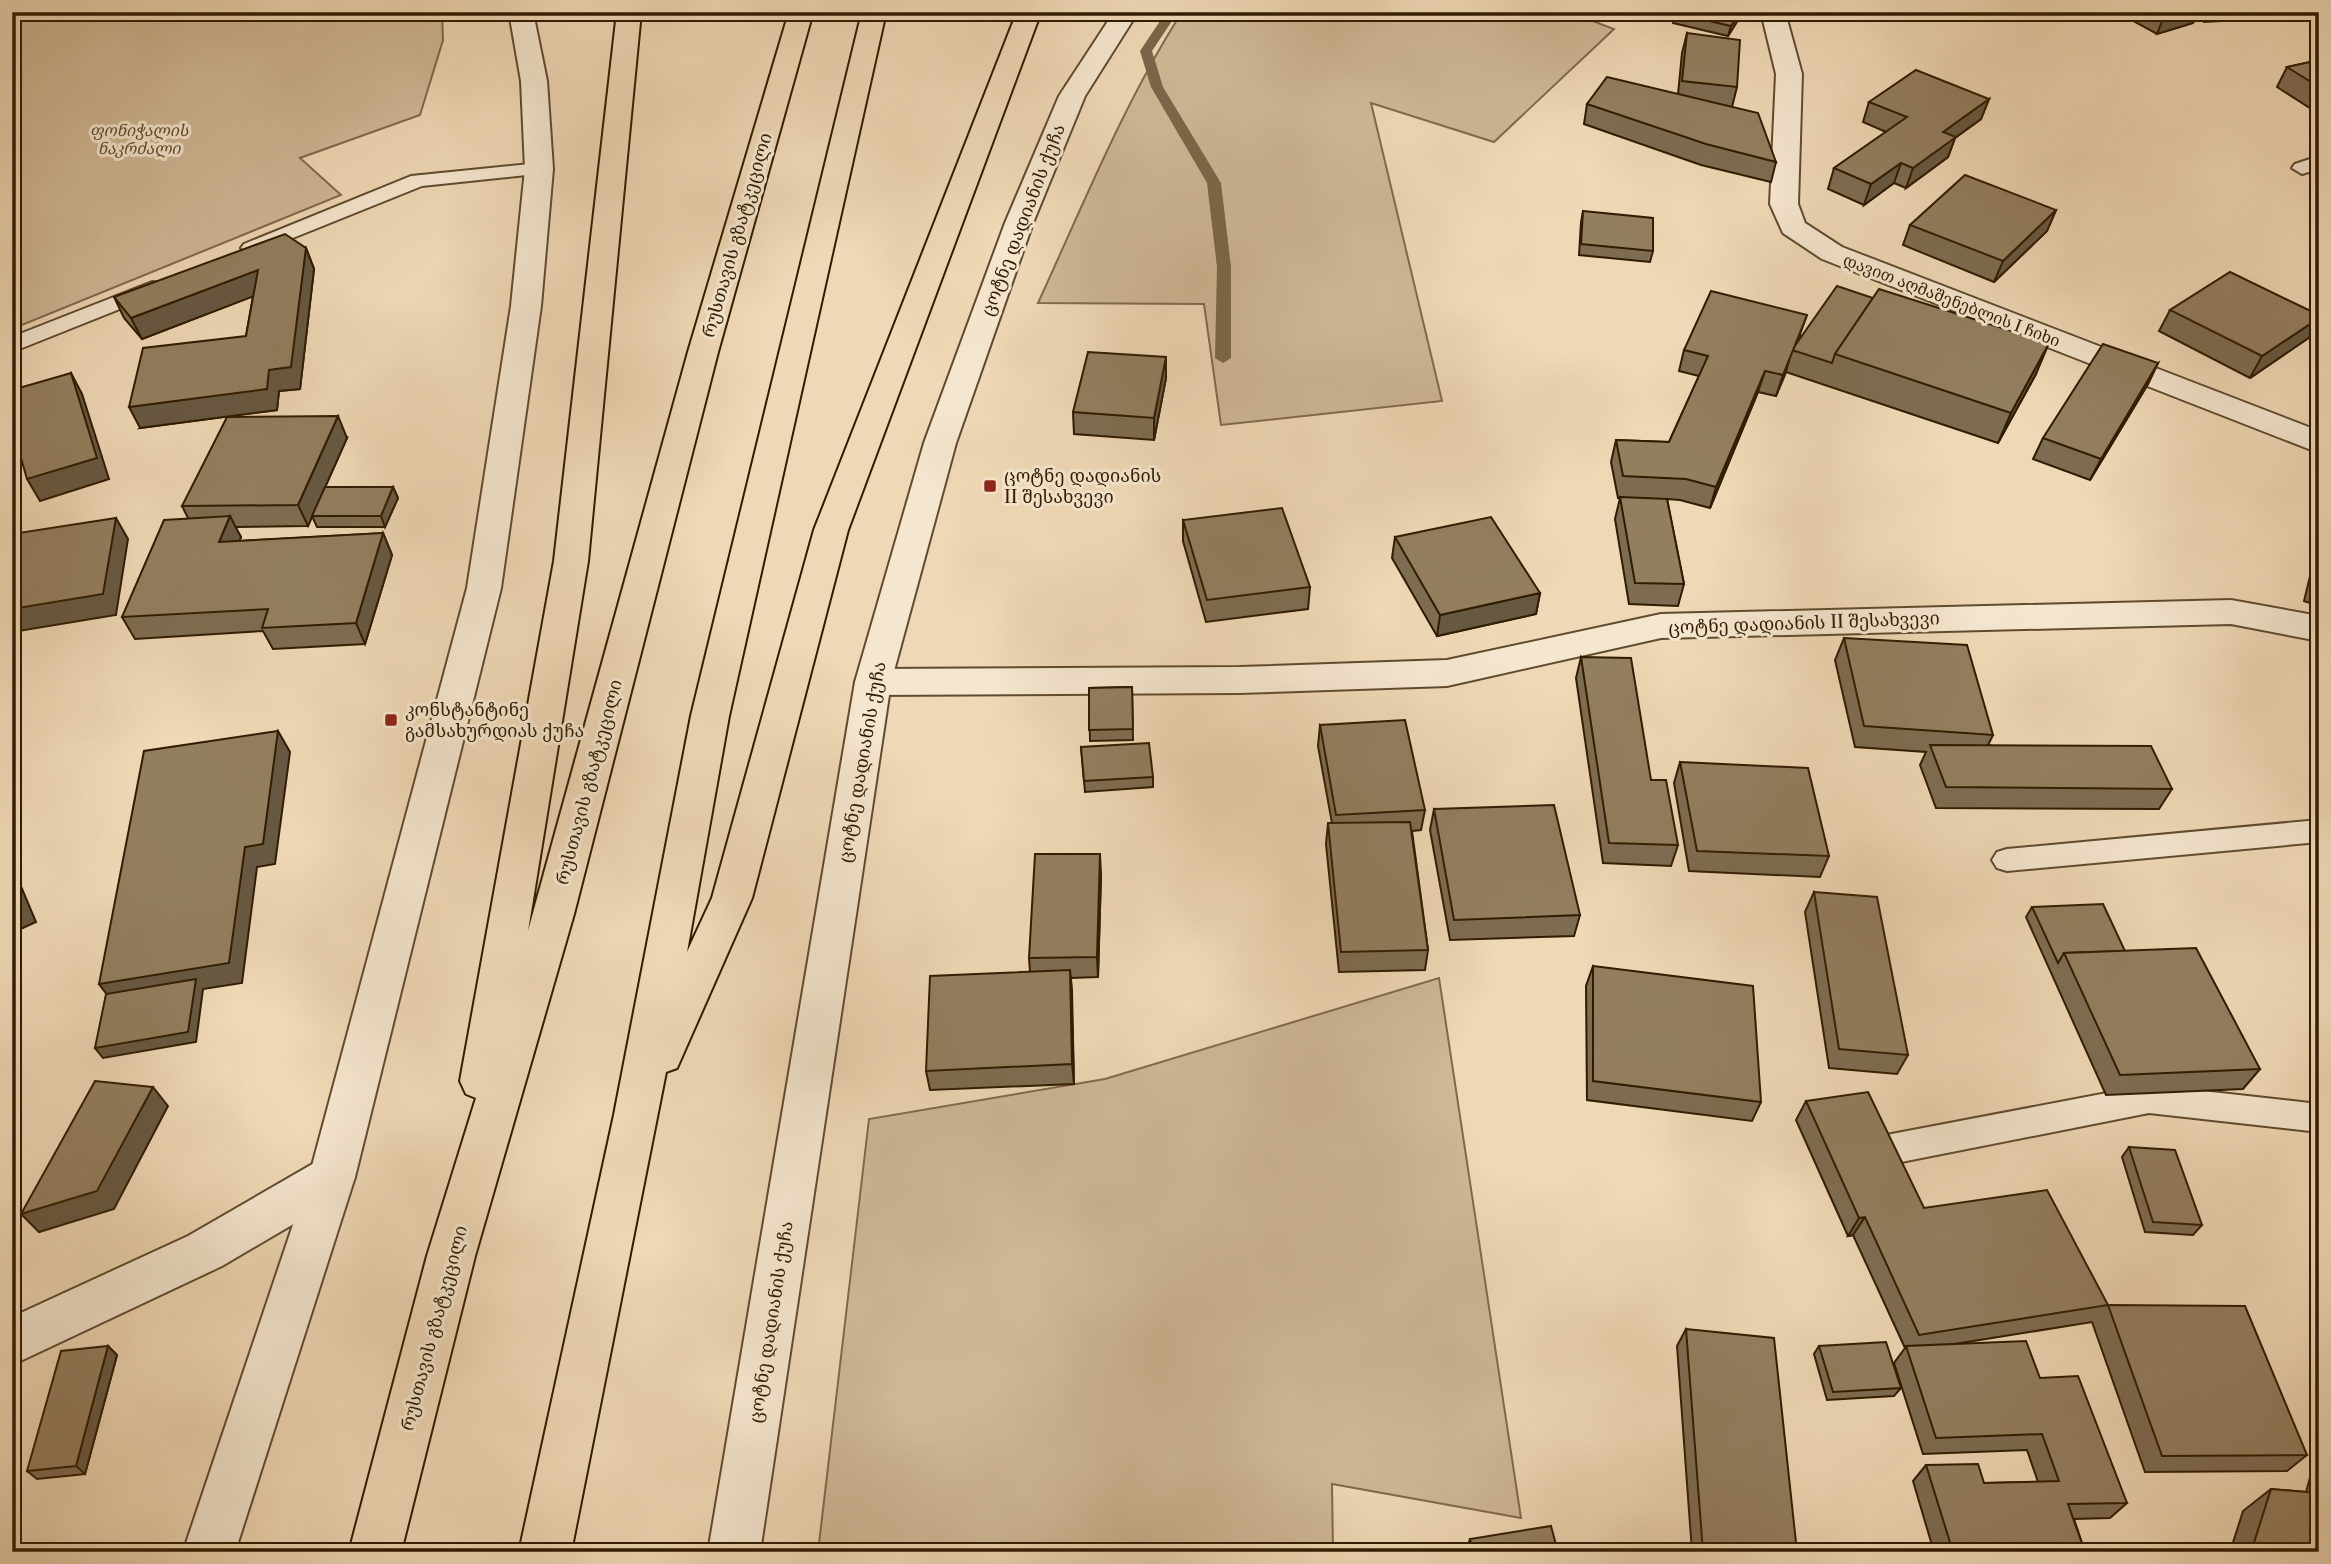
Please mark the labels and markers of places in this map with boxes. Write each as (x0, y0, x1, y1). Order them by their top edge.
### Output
place label: ცოტნე დადიანის II შესახვევი (1004, 465, 1161, 508)
marker: ცოტნე დადიანის II შესახვევი (982, 478, 998, 494)
place label: კონსტანტინე გამსახურდიას ქუჩა (405, 699, 584, 742)
marker: კონსტანტინე გამსახურდიას ქუჩა (383, 712, 399, 728)

